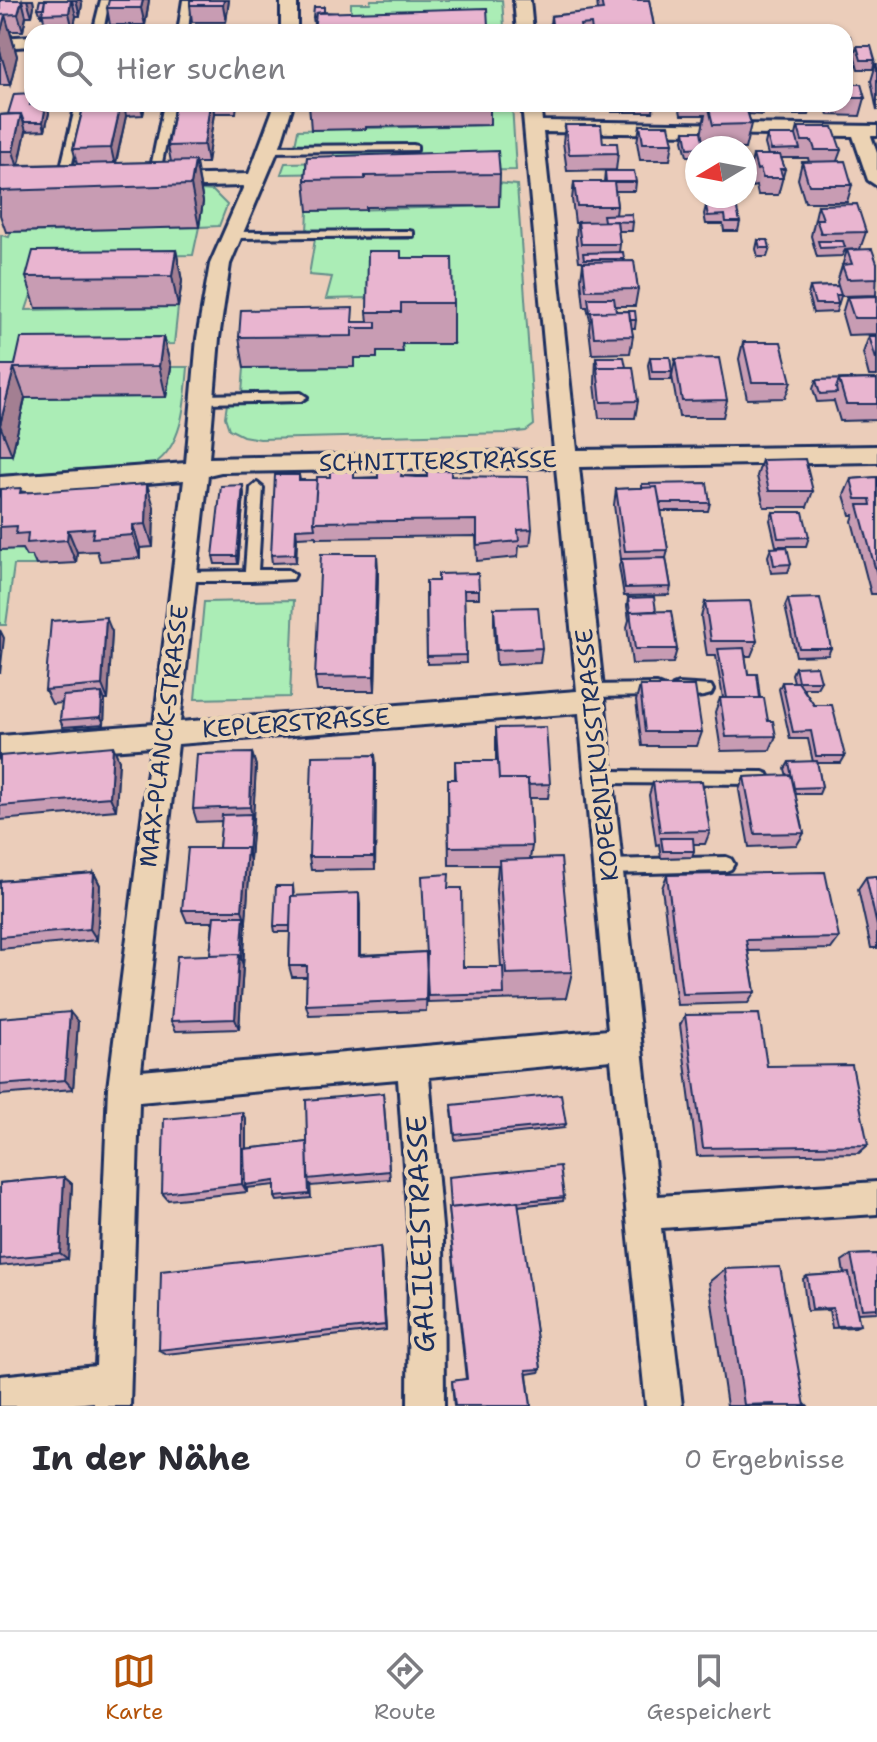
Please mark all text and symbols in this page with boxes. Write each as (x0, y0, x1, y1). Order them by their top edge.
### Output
search box (24, 24, 853, 112)
icon: search (52, 46, 96, 90)
text: Hier suchen (116, 48, 286, 89)
north arrow (685, 136, 757, 208)
street label: SCHNITTERSTRASSE (319, 443, 557, 479)
street label: MAX-PLANCK-STRASSE (132, 603, 196, 869)
street label: KOPERNIKUSSTRASSE (568, 627, 626, 883)
street label: KEPLERSTRASSE (201, 700, 391, 746)
street label: GALILEISTRASSE (397, 1115, 443, 1353)
text: In der Nähe (32, 1435, 251, 1481)
text: 0 Ergebnisse (684, 1441, 845, 1476)
tab: Karte (105, 1649, 163, 1726)
tab: Route (374, 1649, 436, 1726)
tab: Gespeichert (646, 1649, 772, 1726)

